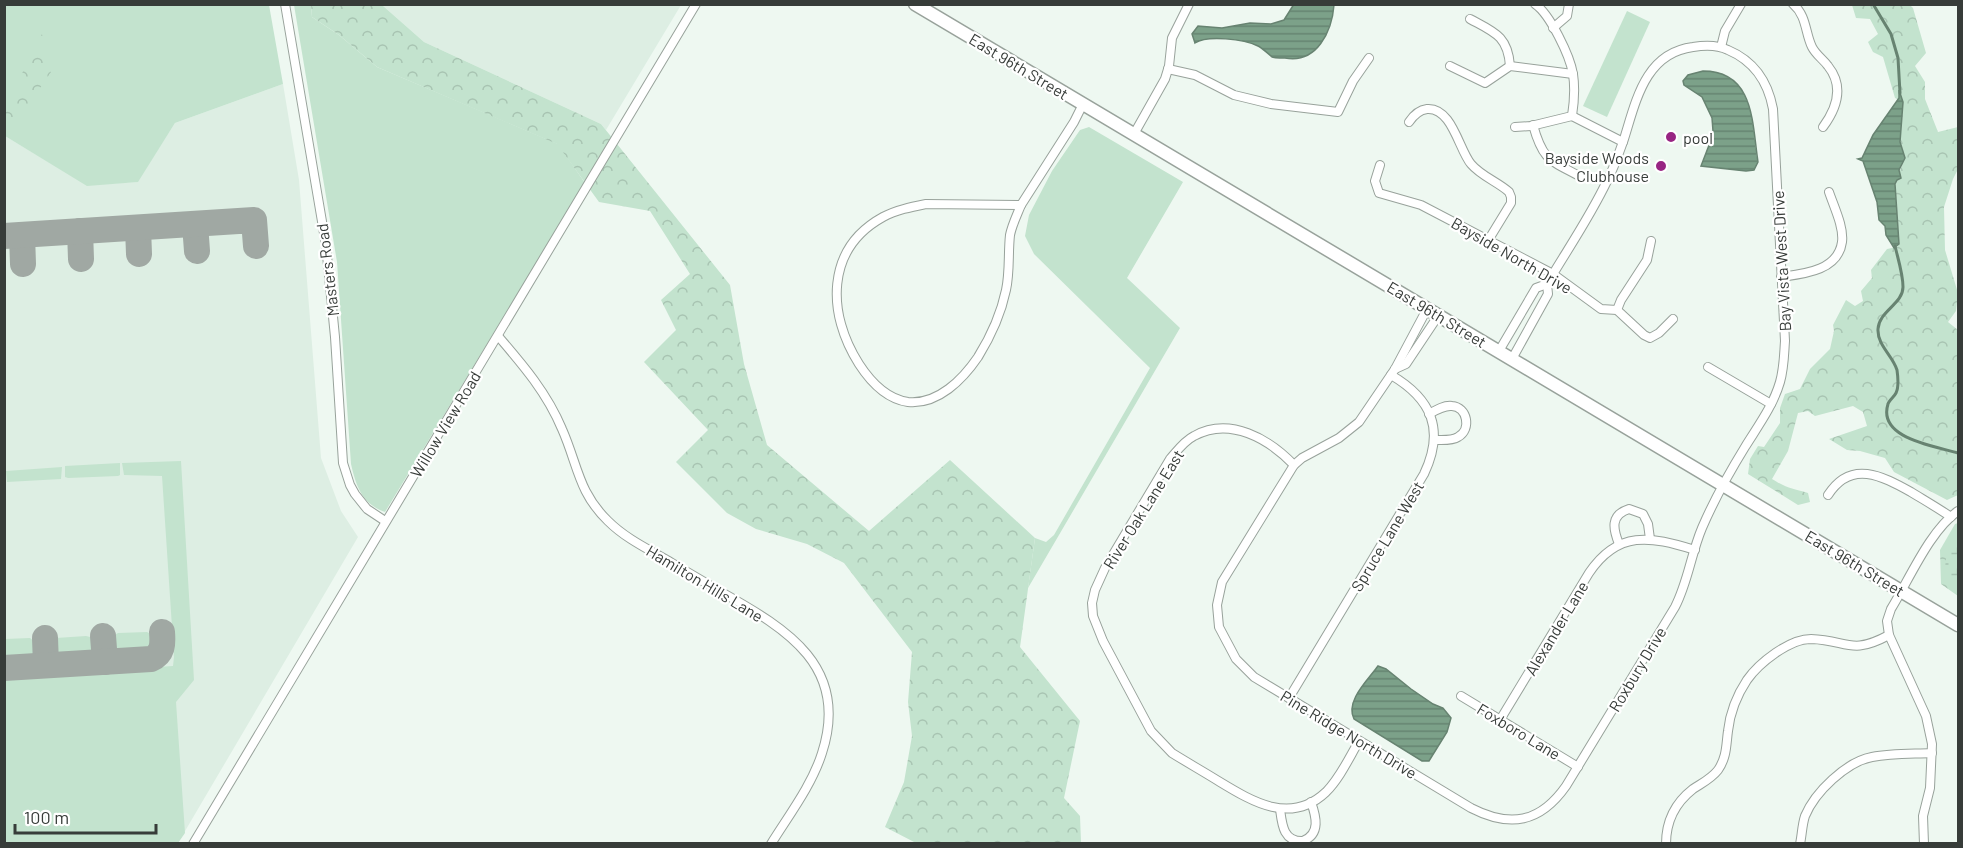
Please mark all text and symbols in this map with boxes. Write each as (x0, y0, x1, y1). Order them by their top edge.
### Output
street label: East 96th Street (966, 29, 1072, 103)
place label: pool (1683, 128, 1713, 147)
marker: pool (1664, 130, 1678, 144)
place label: Bayside Woods Clubhouse (1545, 148, 1649, 185)
marker: Bayside Woods Clubhouse (1654, 159, 1668, 173)
street label: Bay Vista West Drive (1768, 190, 1794, 332)
street label: Bayside North Drive (1448, 213, 1576, 297)
street label: Masters Road (312, 222, 342, 318)
street label: East 96th Street (1384, 277, 1490, 351)
street label: Willow View Road (406, 367, 484, 481)
street label: River Oak Lane East (1099, 446, 1187, 572)
street label: Spruce Lane West (1347, 477, 1427, 595)
street label: East 96th Street (1802, 526, 1908, 600)
street label: Hamilton Hills Lane (643, 541, 767, 625)
street label: Alexander Lane (1520, 577, 1592, 679)
street label: Roxbury Drive (1604, 623, 1670, 715)
street label: Pine Ridge North Drive (1277, 686, 1421, 782)
street label: Foxboro Lane (1474, 699, 1564, 763)
scale bar (15, 797, 156, 835)
text: 100 m (24, 806, 69, 828)

